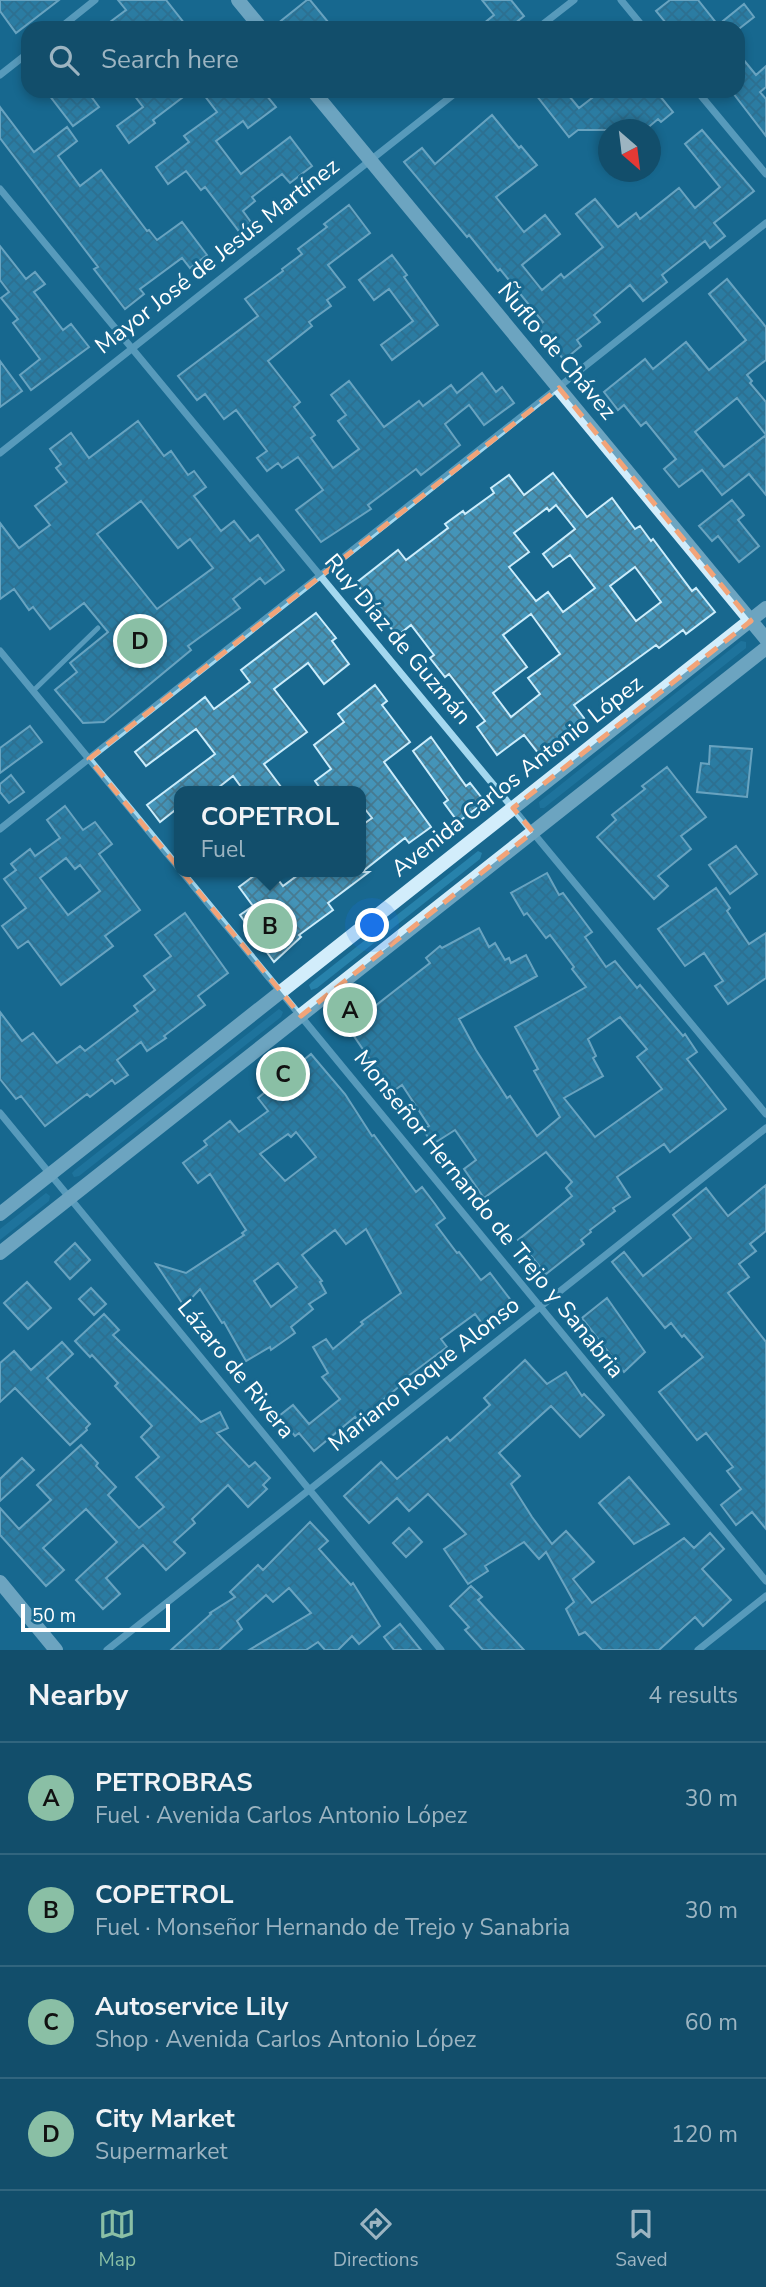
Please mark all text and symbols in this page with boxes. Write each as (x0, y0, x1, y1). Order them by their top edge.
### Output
search box (21, 21, 745, 98)
icon: search (45, 41, 83, 79)
text: Search here (101, 42, 239, 77)
north arrow (598, 119, 661, 182)
street label: Mayor José de Jesús Martínez (88, 151, 346, 361)
street label: Ñuflo de Chávez (491, 276, 623, 426)
street label: Ruy Díaz de Guzmán (317, 547, 479, 731)
pin: D (117, 615, 163, 667)
street label: Avenida Carlos Antonio López (385, 668, 649, 884)
popup (174, 786, 366, 877)
text: COPETROL (201, 799, 339, 834)
text: Fuel (201, 834, 245, 865)
pin: B (247, 900, 293, 952)
your location (355, 908, 389, 942)
pin: A (327, 984, 373, 1036)
street label: Monseñor Hernando de Trejo y Sanabria (347, 1043, 631, 1385)
pin: C (260, 1048, 306, 1100)
street label: Mariano Roque Alonso (322, 1289, 526, 1459)
street label: Lázaro de Rivera (170, 1293, 302, 1445)
scale bar (21, 1601, 170, 1633)
text: 50 m (32, 1603, 76, 1629)
text: Nearby (28, 1675, 128, 1716)
text: 4 results (648, 1680, 738, 1711)
text: PETROBRAS (95, 1765, 253, 1800)
text: A (42, 1783, 60, 1814)
text: 30 m (685, 1783, 738, 1814)
text: Fuel · Avenida Carlos Antonio López (95, 1800, 467, 1831)
text: COPETROL (95, 1877, 234, 1912)
text: B (43, 1895, 59, 1926)
text: 30 m (685, 1895, 738, 1926)
text: Fuel · Monseñor Hernando de Trejo y Sanabria (95, 1912, 570, 1943)
text: Autoservice Lily (95, 1989, 288, 2024)
text: C (43, 2007, 59, 2038)
text: 60 m (685, 2007, 738, 2038)
text: Shop · Avenida Carlos Antonio López (95, 2024, 477, 2055)
text: City Market (95, 2101, 235, 2136)
text: D (42, 2119, 60, 2150)
text: 120 m (671, 2119, 738, 2150)
text: Supermarket (95, 2136, 228, 2167)
tab: Map (98, 2205, 136, 2273)
tab: Directions (333, 2205, 419, 2273)
tab: Saved (615, 2205, 668, 2273)

